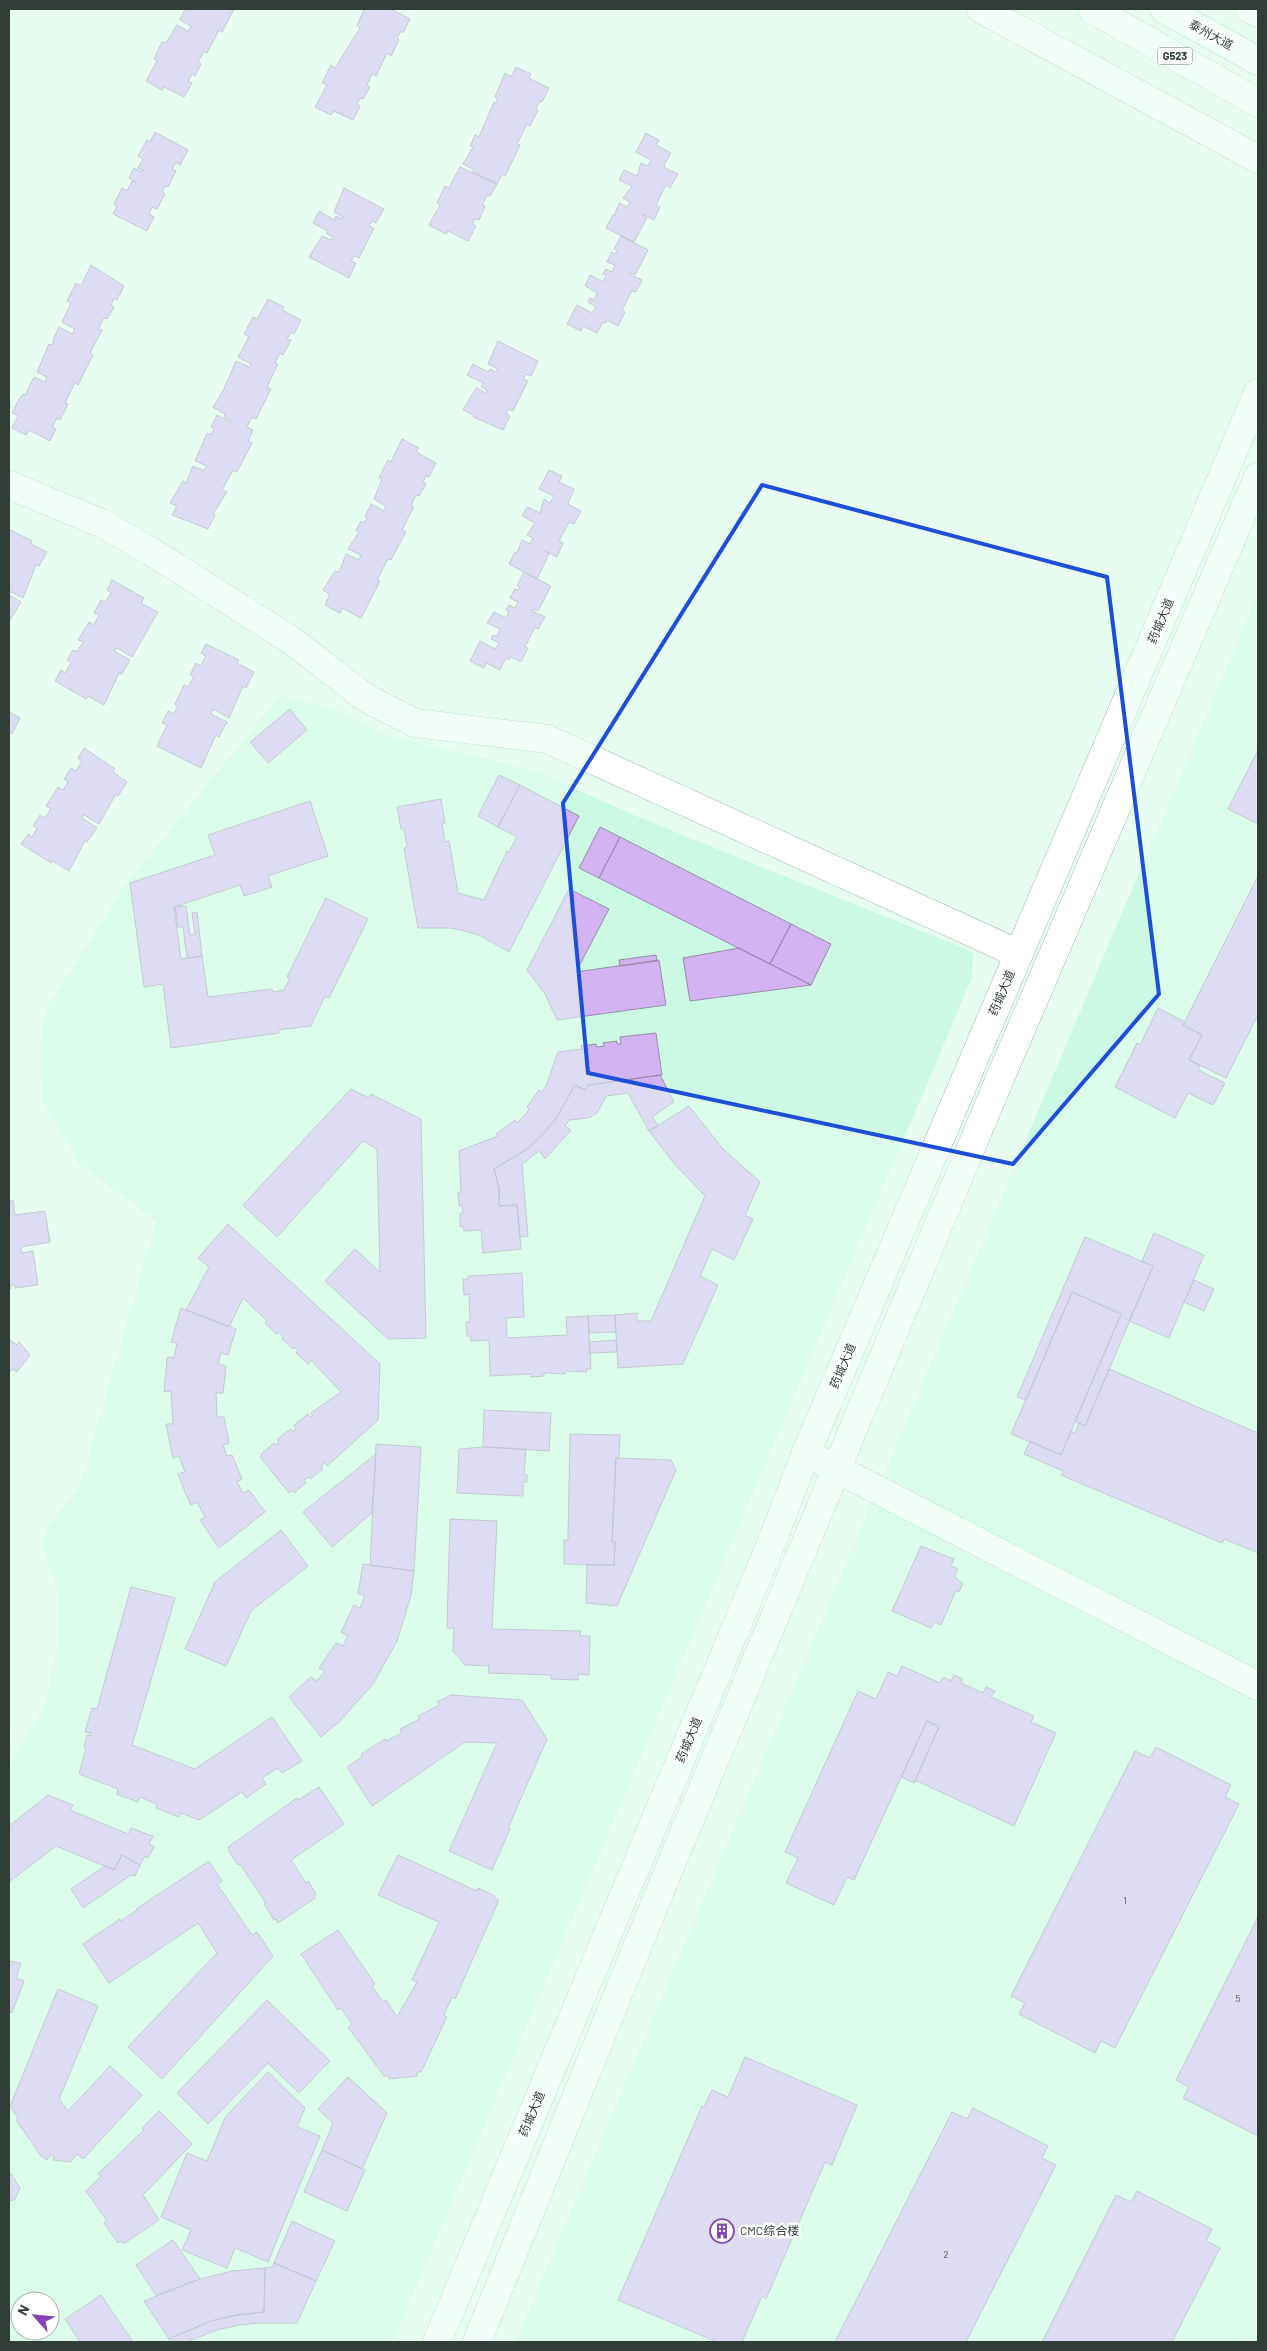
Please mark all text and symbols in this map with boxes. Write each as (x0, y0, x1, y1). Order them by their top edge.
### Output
street label: 泰州大道 (1187, 16, 1236, 52)
road number: G523 (1158, 48, 1192, 64)
street label: 药城大道 (1144, 596, 1176, 645)
street label: 药城大道 (985, 968, 1017, 1017)
street label: 药城大道 (826, 1341, 858, 1390)
street label: 药城大道 (672, 1715, 704, 1764)
house number: 1 (1123, 1894, 1127, 1906)
house number: 5 (1235, 1992, 1241, 2004)
street label: 药城大道 (515, 2089, 547, 2138)
building icon: CMC综合楼 (709, 2218, 735, 2244)
place label: CMC综合楼 (740, 2223, 799, 2237)
house number: 2 (943, 2248, 949, 2260)
north arrow (10, 2291, 60, 2341)
text: N (13, 2302, 33, 2318)

